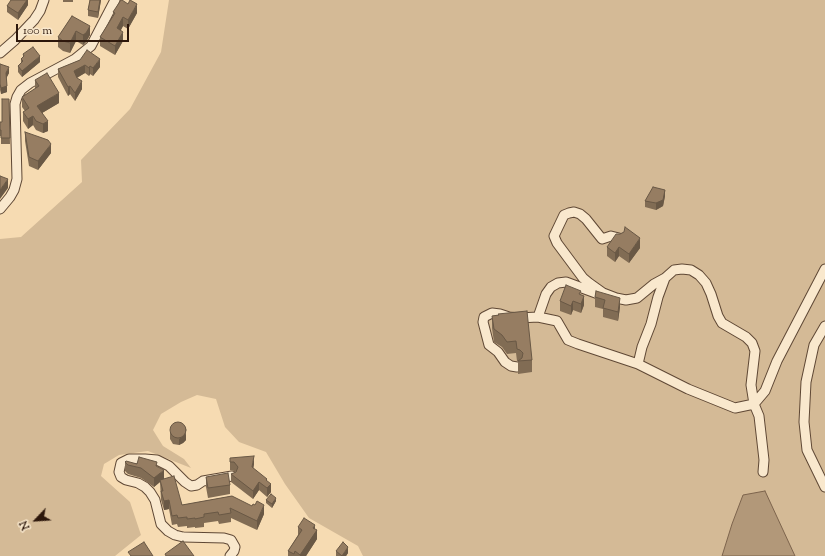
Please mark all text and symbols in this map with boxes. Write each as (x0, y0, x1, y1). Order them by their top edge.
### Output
scale bar (18, 16, 131, 42)
text: 100 m (23, 22, 52, 40)
north arrow (16, 500, 56, 540)
text: N (16, 518, 34, 532)

